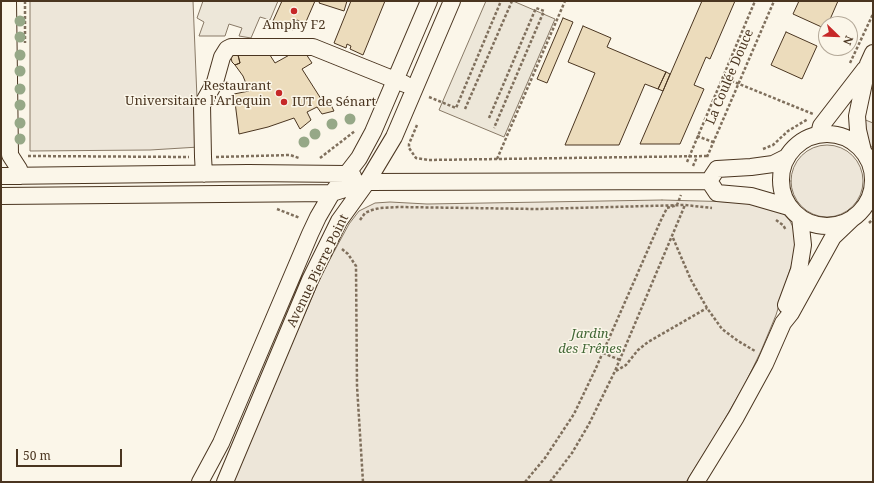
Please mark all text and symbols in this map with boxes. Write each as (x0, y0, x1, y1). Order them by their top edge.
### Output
marker: Amphy F2 (289, 6, 299, 16)
north arrow (818, 16, 858, 56)
place label: Amphy F2 (262, 17, 326, 33)
street label: La Coulée Douce (703, 27, 757, 127)
text: N (840, 34, 857, 47)
place label: Restaurant Universitaire l'Arlequin (125, 78, 271, 109)
marker: Restaurant Universitaire l'Arlequin (274, 88, 284, 98)
place label: IUT de Sénart (292, 94, 376, 110)
marker: IUT de Sénart (279, 97, 289, 107)
street label: Avenue Pierre Point (284, 212, 352, 330)
park label: Jardin des Frênes (558, 326, 622, 357)
scale bar (18, 441, 124, 467)
text: 50 m (23, 447, 51, 464)

